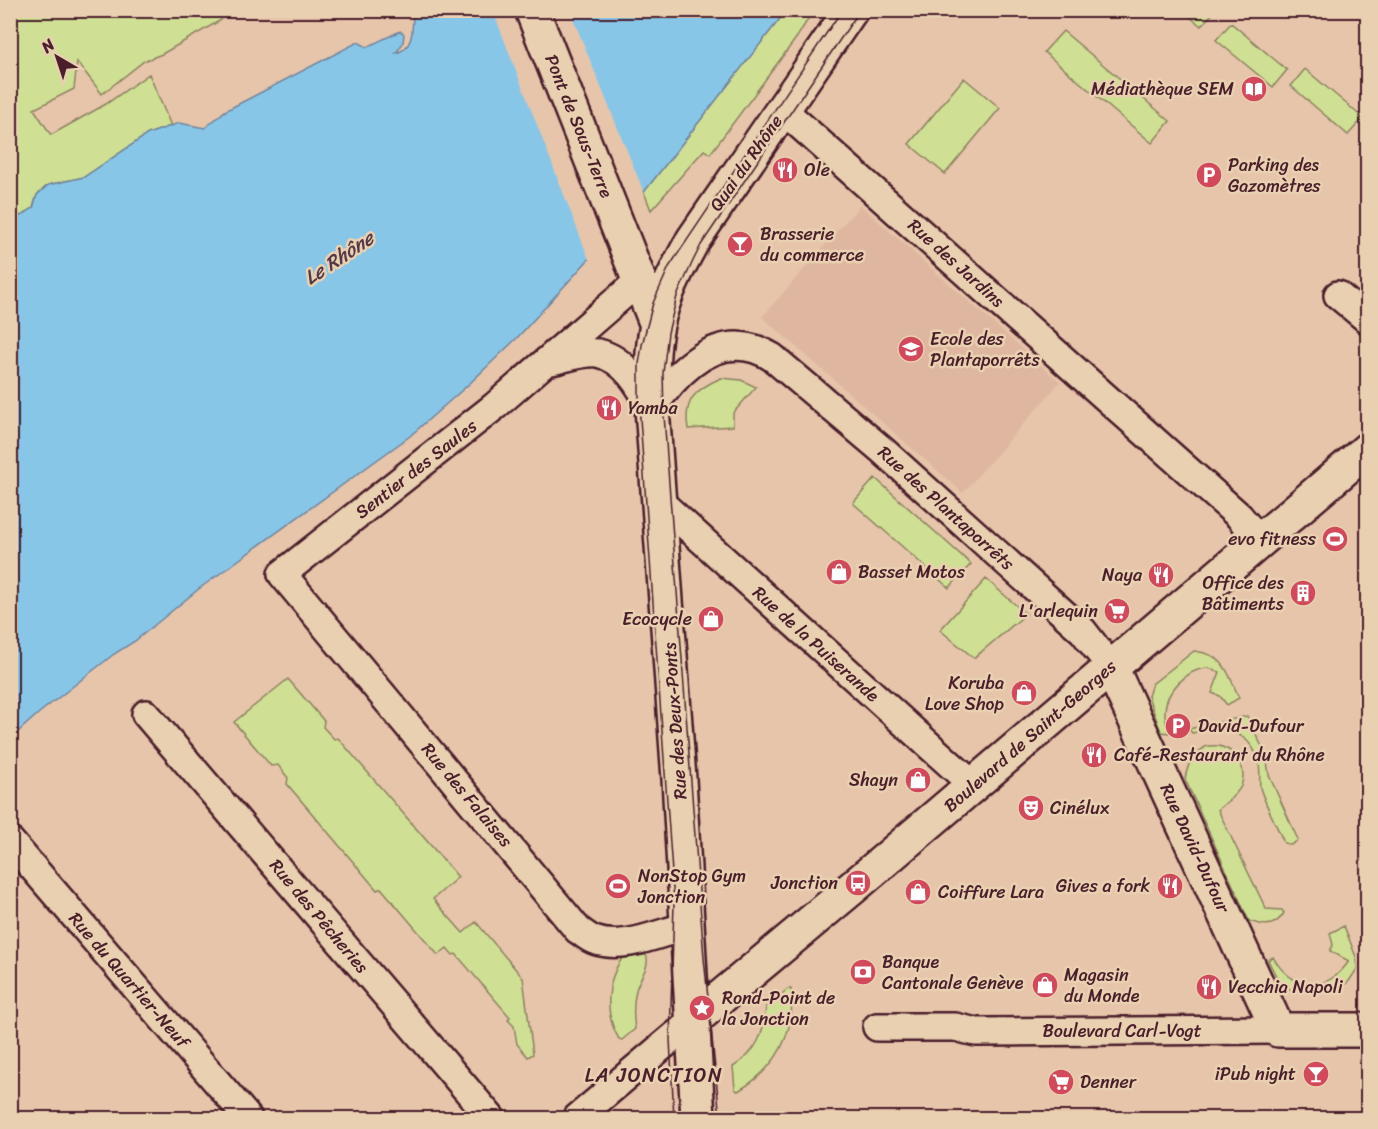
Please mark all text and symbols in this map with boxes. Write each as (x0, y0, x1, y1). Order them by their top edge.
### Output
north arrow (27, 27, 87, 87)
text: N (34, 30, 62, 61)
street label: Pont de Sous-Terre (536, 49, 623, 203)
place label: Médiathèque SEM (1091, 73, 1235, 105)
library icon: Médiathèque SEM (1239, 74, 1269, 104)
street label: Quai du Rhône (701, 108, 791, 218)
place label: Parking des Gazomètres (1228, 149, 1321, 202)
place label: Ole (804, 154, 830, 186)
restaurant icon: Ole (770, 155, 800, 185)
parking icon: Parking des Gazomètres (1194, 160, 1224, 190)
street label: Rue des Jardins (900, 210, 1013, 316)
place label: Brasserie du commerce (760, 218, 864, 271)
water label: Le Rhône (297, 221, 383, 294)
bar icon: Brasserie du commerce (725, 229, 755, 259)
place label: Ecole des Plantaporrêts (930, 323, 1040, 376)
school or university icon: Ecole des Plantaporrêts (896, 334, 926, 364)
place label: Yamba (628, 392, 678, 424)
restaurant icon: Yamba (594, 393, 624, 423)
street label: Sentier des Saules (348, 410, 485, 527)
street label: Rue des Plantaporrêts (870, 437, 1022, 579)
place label: evo fitness (1228, 523, 1317, 555)
sports icon: evo fitness (1320, 524, 1350, 554)
place label: Basset Motos (858, 556, 966, 588)
shop icon: Basset Motos (824, 557, 854, 587)
place label: Naya (1102, 559, 1143, 591)
restaurant icon: Naya (1146, 560, 1176, 590)
place label: Office des Bâtiments (1202, 567, 1285, 620)
street label: Rue de la Puiserande (745, 578, 887, 711)
building icon: Office des Bâtiments (1288, 578, 1318, 608)
place label: L'arlequin (1019, 595, 1098, 627)
supermarket icon: L'arlequin (1102, 596, 1132, 626)
place label: Ecocycle (622, 603, 692, 635)
shop icon: Ecocycle (696, 604, 726, 634)
street label: Rue des Deux-Ponts (654, 641, 696, 801)
street label: Boulevard de Saint-Georges (936, 651, 1124, 821)
place label: Koruba Love Shop (925, 667, 1004, 720)
shop icon: Koruba Love Shop (1009, 678, 1039, 708)
place label: David-Dufour (1198, 710, 1305, 742)
parking icon: David-Dufour (1163, 711, 1193, 741)
street label: Rue des Falaises (413, 735, 521, 855)
place label: Café-Restaurant du Rhône (1114, 739, 1325, 771)
restaurant icon: Café-Restaurant du Rhône (1079, 740, 1109, 770)
place label: Shayn (849, 764, 898, 796)
shop icon: Shayn (903, 765, 933, 795)
street label: Rue David-Dufour (1151, 778, 1240, 920)
place label: Cinélux (1050, 792, 1110, 824)
theatre icon: Cinélux (1016, 793, 1046, 823)
street label: Rue des Pêcheries (261, 851, 377, 981)
place label: NonStop Gym Jonction (637, 860, 746, 913)
place label: Jonction (770, 867, 838, 899)
bus stop icon: Jonction (843, 868, 873, 898)
place label: Gives a fork (1056, 870, 1150, 902)
sports icon: NonStop Gym Jonction (603, 871, 633, 901)
restaurant icon: Gives a fork (1155, 871, 1185, 901)
place label: Coiffure Lara (938, 876, 1044, 908)
shop icon: Coiffure Lara (903, 877, 933, 907)
street label: Rue du Quartier-Neuf (60, 904, 199, 1057)
place label: Banque Cantonale Genève (882, 946, 1024, 999)
bank icon: Banque Cantonale Genève (848, 957, 878, 987)
place label: Magasin du Monde (1064, 959, 1140, 1012)
shop icon: Magasin du Monde (1030, 970, 1060, 1000)
place label: Vecchia Napoli (1228, 971, 1344, 1003)
restaurant icon: Vecchia Napoli (1194, 972, 1224, 1002)
place label: Rond-Point de la Jonction (722, 982, 835, 1035)
place icon: Rond-Point de la Jonction (687, 993, 717, 1023)
street label: Boulevard Carl-Vogt (1042, 1015, 1202, 1047)
district label: LA JONCTION (585, 1058, 723, 1093)
place label: iPub night (1215, 1058, 1296, 1090)
bar icon: iPub night (1301, 1059, 1331, 1089)
place label: Denner (1080, 1066, 1138, 1098)
supermarket icon: Denner (1046, 1067, 1076, 1097)

